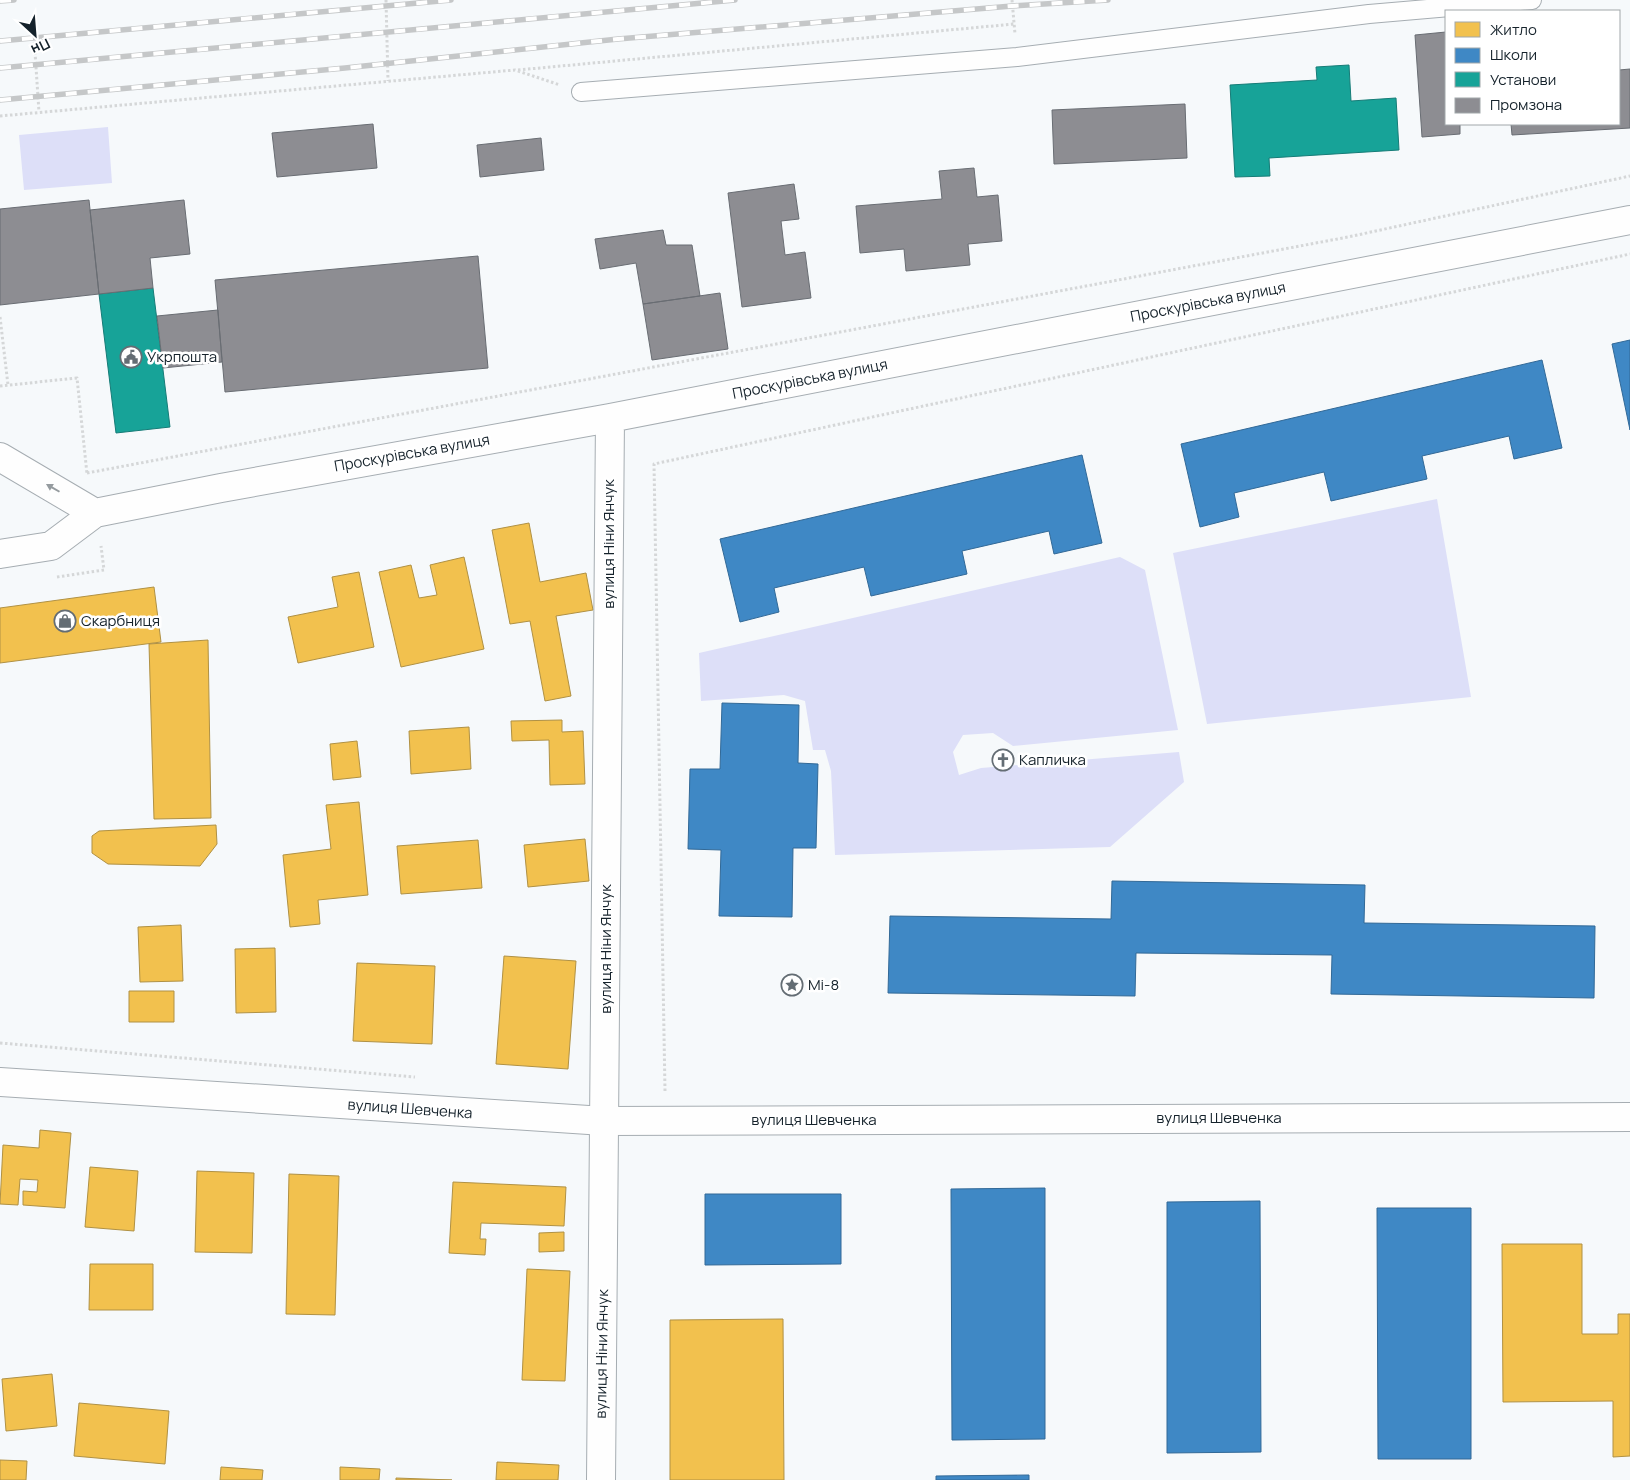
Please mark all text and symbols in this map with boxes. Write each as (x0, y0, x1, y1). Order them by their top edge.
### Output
north arrow (10, 10, 60, 60)
legend (1445, 10, 1620, 125)
text: Житло (1490, 19, 1537, 40)
text: Пн (28, 34, 54, 60)
text: Школи (1490, 44, 1537, 65)
text: Установи (1490, 69, 1556, 90)
text: Промзона (1490, 94, 1562, 115)
street label: Проскурівська вулиця (1129, 276, 1287, 327)
public building icon: Укрпошта (119, 345, 143, 369)
place label: Укрпошта (147, 346, 217, 367)
street label: Проскурівська вулиця (731, 353, 889, 404)
street label: Проскурівська вулиця (332, 428, 491, 477)
street label: вулиця Ніни Янчук (598, 479, 619, 609)
one-way arrow (47, 484, 60, 493)
shop icon: Скарбниця (53, 609, 77, 633)
place label: Скарбниця (81, 610, 160, 631)
church icon: Капличка (991, 748, 1015, 772)
place label: Капличка (1019, 749, 1086, 770)
street label: вулиця Ніни Янчук (595, 884, 616, 1014)
place icon: Mi-8 (780, 973, 804, 997)
place label: Mi-8 (808, 974, 839, 995)
street label: вулиця Шевченка (347, 1094, 473, 1123)
street label: вулиця Шевченка (1156, 1107, 1282, 1128)
street label: вулиця Шевченка (751, 1109, 877, 1130)
street label: вулиця Ніни Янчук (590, 1289, 613, 1419)

